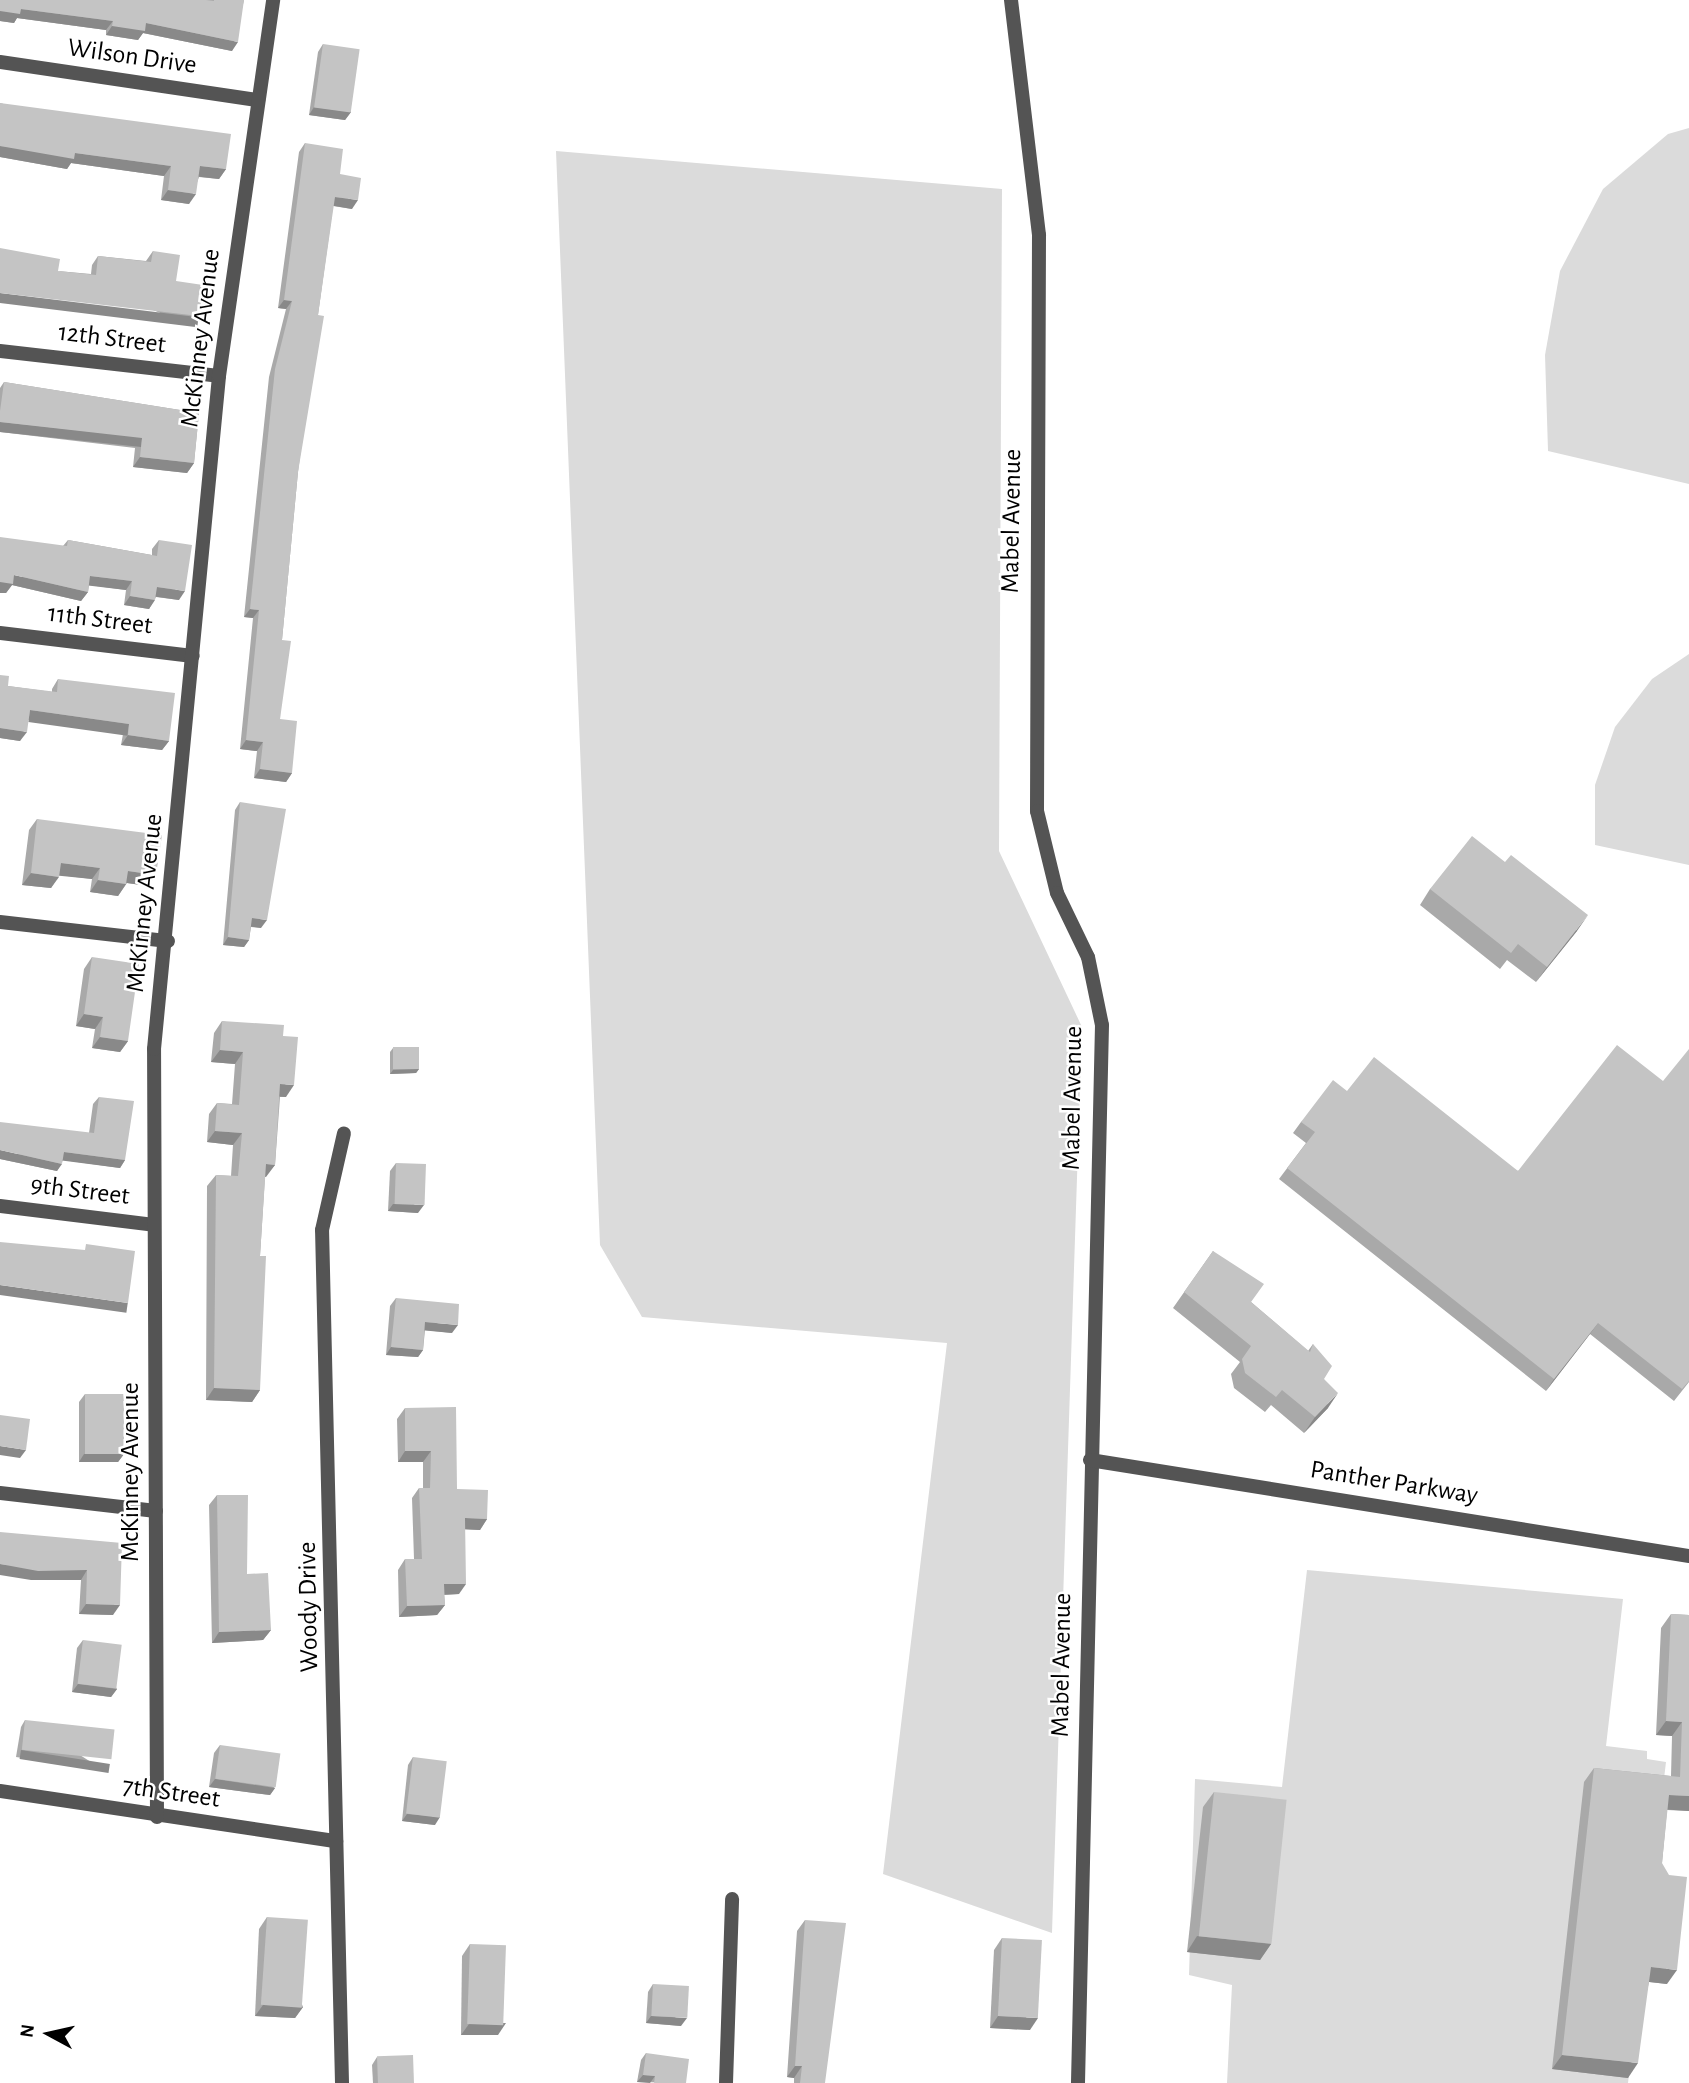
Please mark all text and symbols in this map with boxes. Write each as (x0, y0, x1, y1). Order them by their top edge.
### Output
street label: Wilson Drive (66, 33, 198, 81)
street label: McKinney Avenue (175, 247, 227, 429)
street label: 12th Street (56, 317, 168, 361)
street label: Mabel Avenue (995, 449, 1029, 593)
street label: 11th Street (46, 598, 154, 642)
street label: McKinney Avenue (120, 812, 170, 994)
street label: Mabel Avenue (1056, 1026, 1090, 1170)
street label: 9th Street (29, 1169, 131, 1213)
street label: McKinney Avenue (115, 1382, 147, 1562)
street label: Panther Parkway (1308, 1454, 1480, 1512)
street label: Woody Drive (292, 1541, 326, 1673)
street label: Mabel Avenue (1045, 1593, 1079, 1737)
street label: 7th Street (120, 1771, 222, 1815)
north arrow (14, 1999, 84, 2069)
text: N (17, 2023, 38, 2039)

